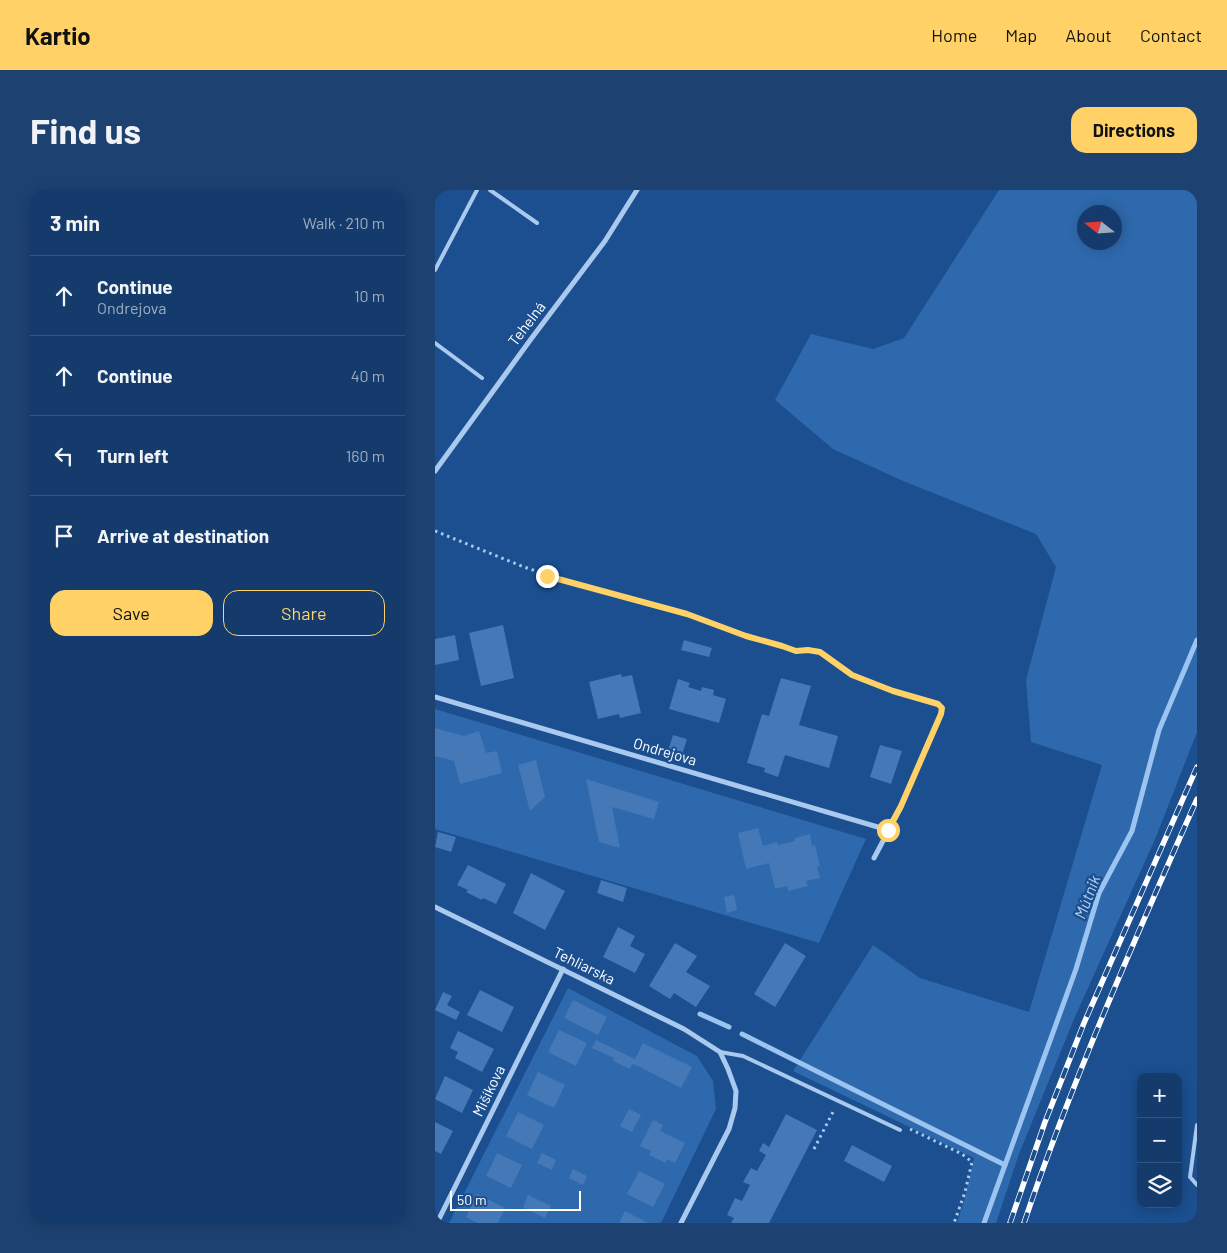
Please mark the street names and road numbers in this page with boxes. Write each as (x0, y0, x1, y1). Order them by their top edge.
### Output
street label: Tehelná (504, 298, 549, 349)
street label: Ondrejova (632, 733, 699, 769)
street label: Tehliarska (551, 943, 618, 988)
street label: Mišíkova (468, 1062, 508, 1119)

